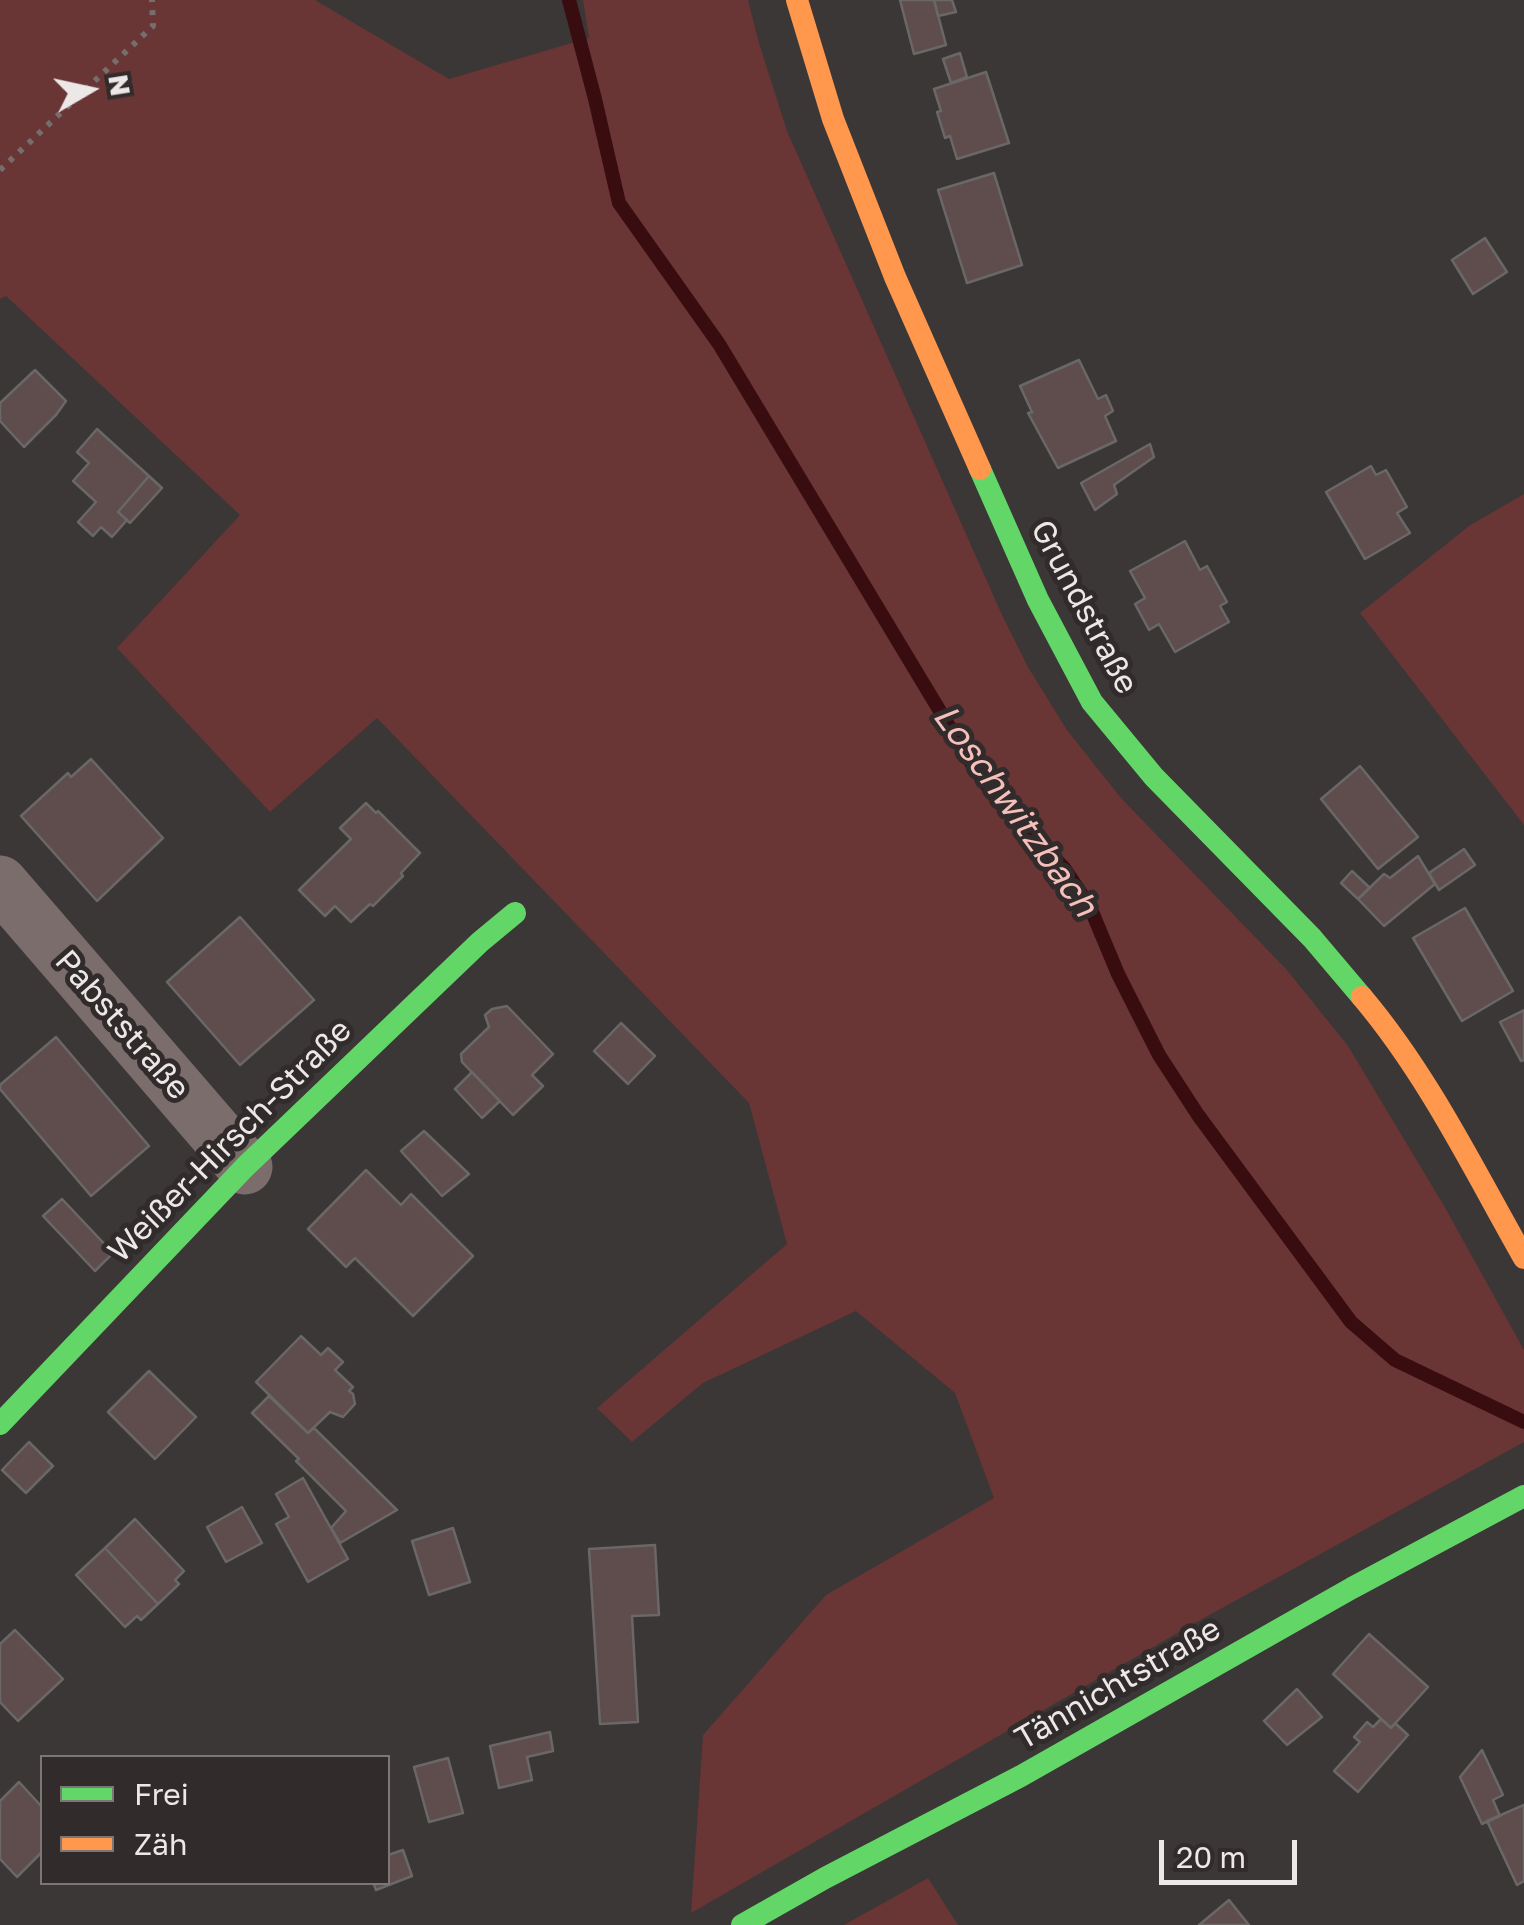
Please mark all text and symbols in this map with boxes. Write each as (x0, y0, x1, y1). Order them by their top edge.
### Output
north arrow (40, 40, 140, 140)
text: N (102, 72, 138, 98)
street label: Grundstraße (1022, 514, 1146, 700)
water label: Loschwitzbach (924, 697, 1106, 925)
street label: Pabststraße (47, 942, 197, 1108)
street label: Weißer-Hirsch-Straße (100, 1011, 360, 1271)
street label: Tännichtstraße (1009, 1610, 1227, 1758)
legend (40, 1755, 390, 1885)
text: Frei (134, 1776, 189, 1812)
scale bar (1164, 1820, 1302, 1882)
text: Zäh (134, 1826, 187, 1862)
text: 20 m (1176, 1839, 1246, 1875)

